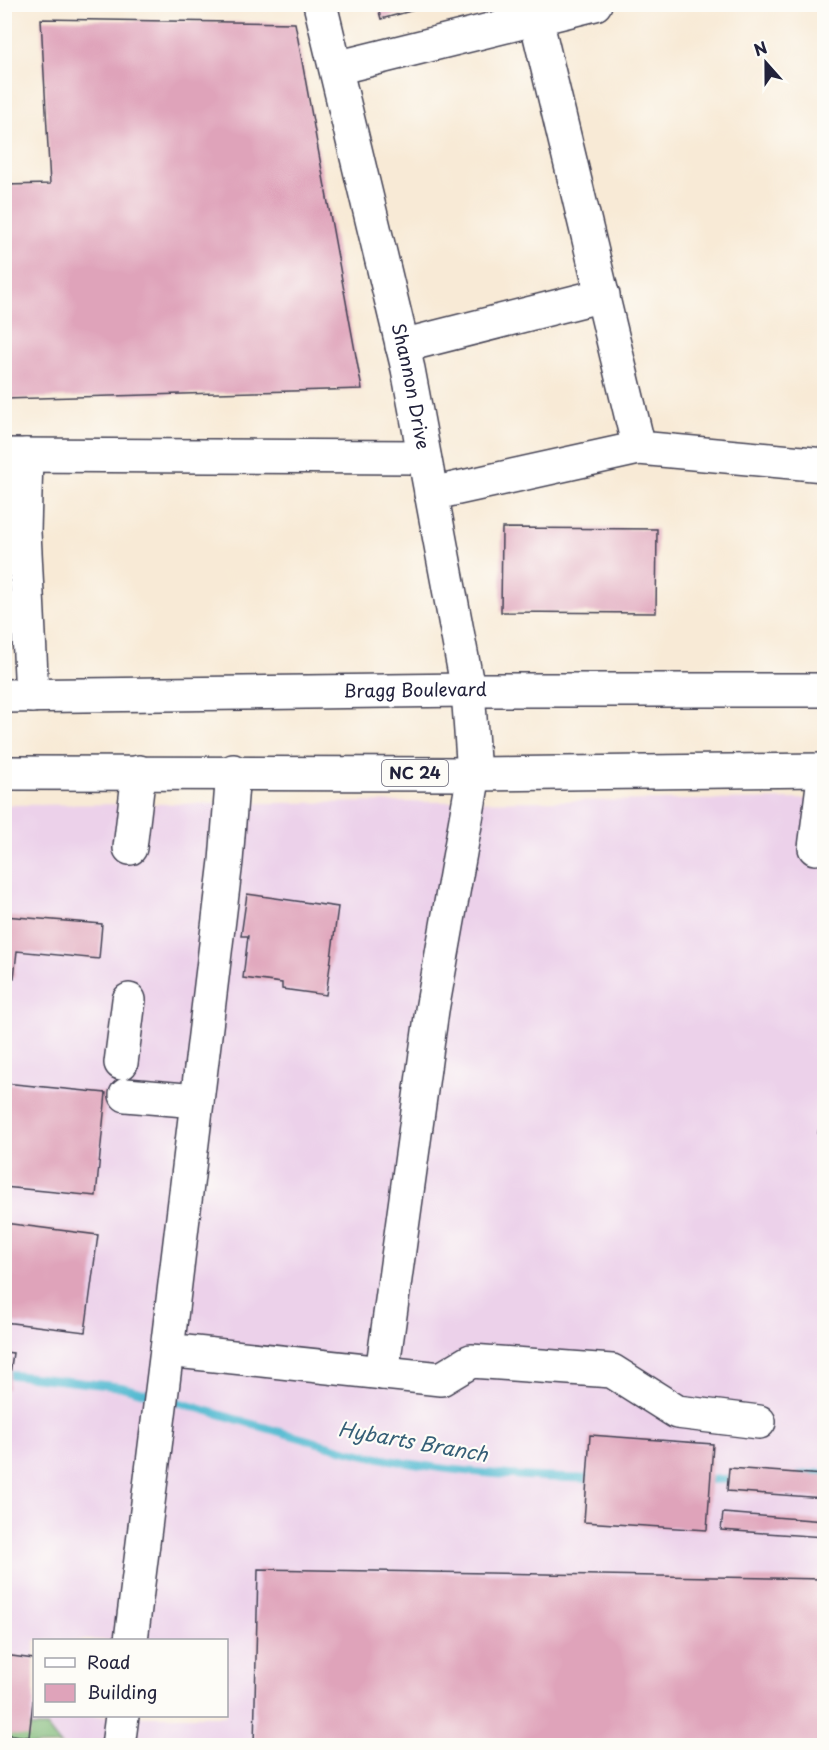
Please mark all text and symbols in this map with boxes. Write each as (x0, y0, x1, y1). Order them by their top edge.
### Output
north arrow (736, 33, 796, 93)
text: N (750, 35, 770, 62)
street label: Shannon Drive (385, 320, 438, 452)
street label: Bragg Boulevard (343, 675, 487, 704)
road number: NC 24 (382, 760, 448, 786)
water label: Hybarts Branch (336, 1413, 491, 1469)
legend (33, 1639, 228, 1717)
text: Road (87, 1648, 131, 1675)
text: Building (87, 1678, 157, 1705)

